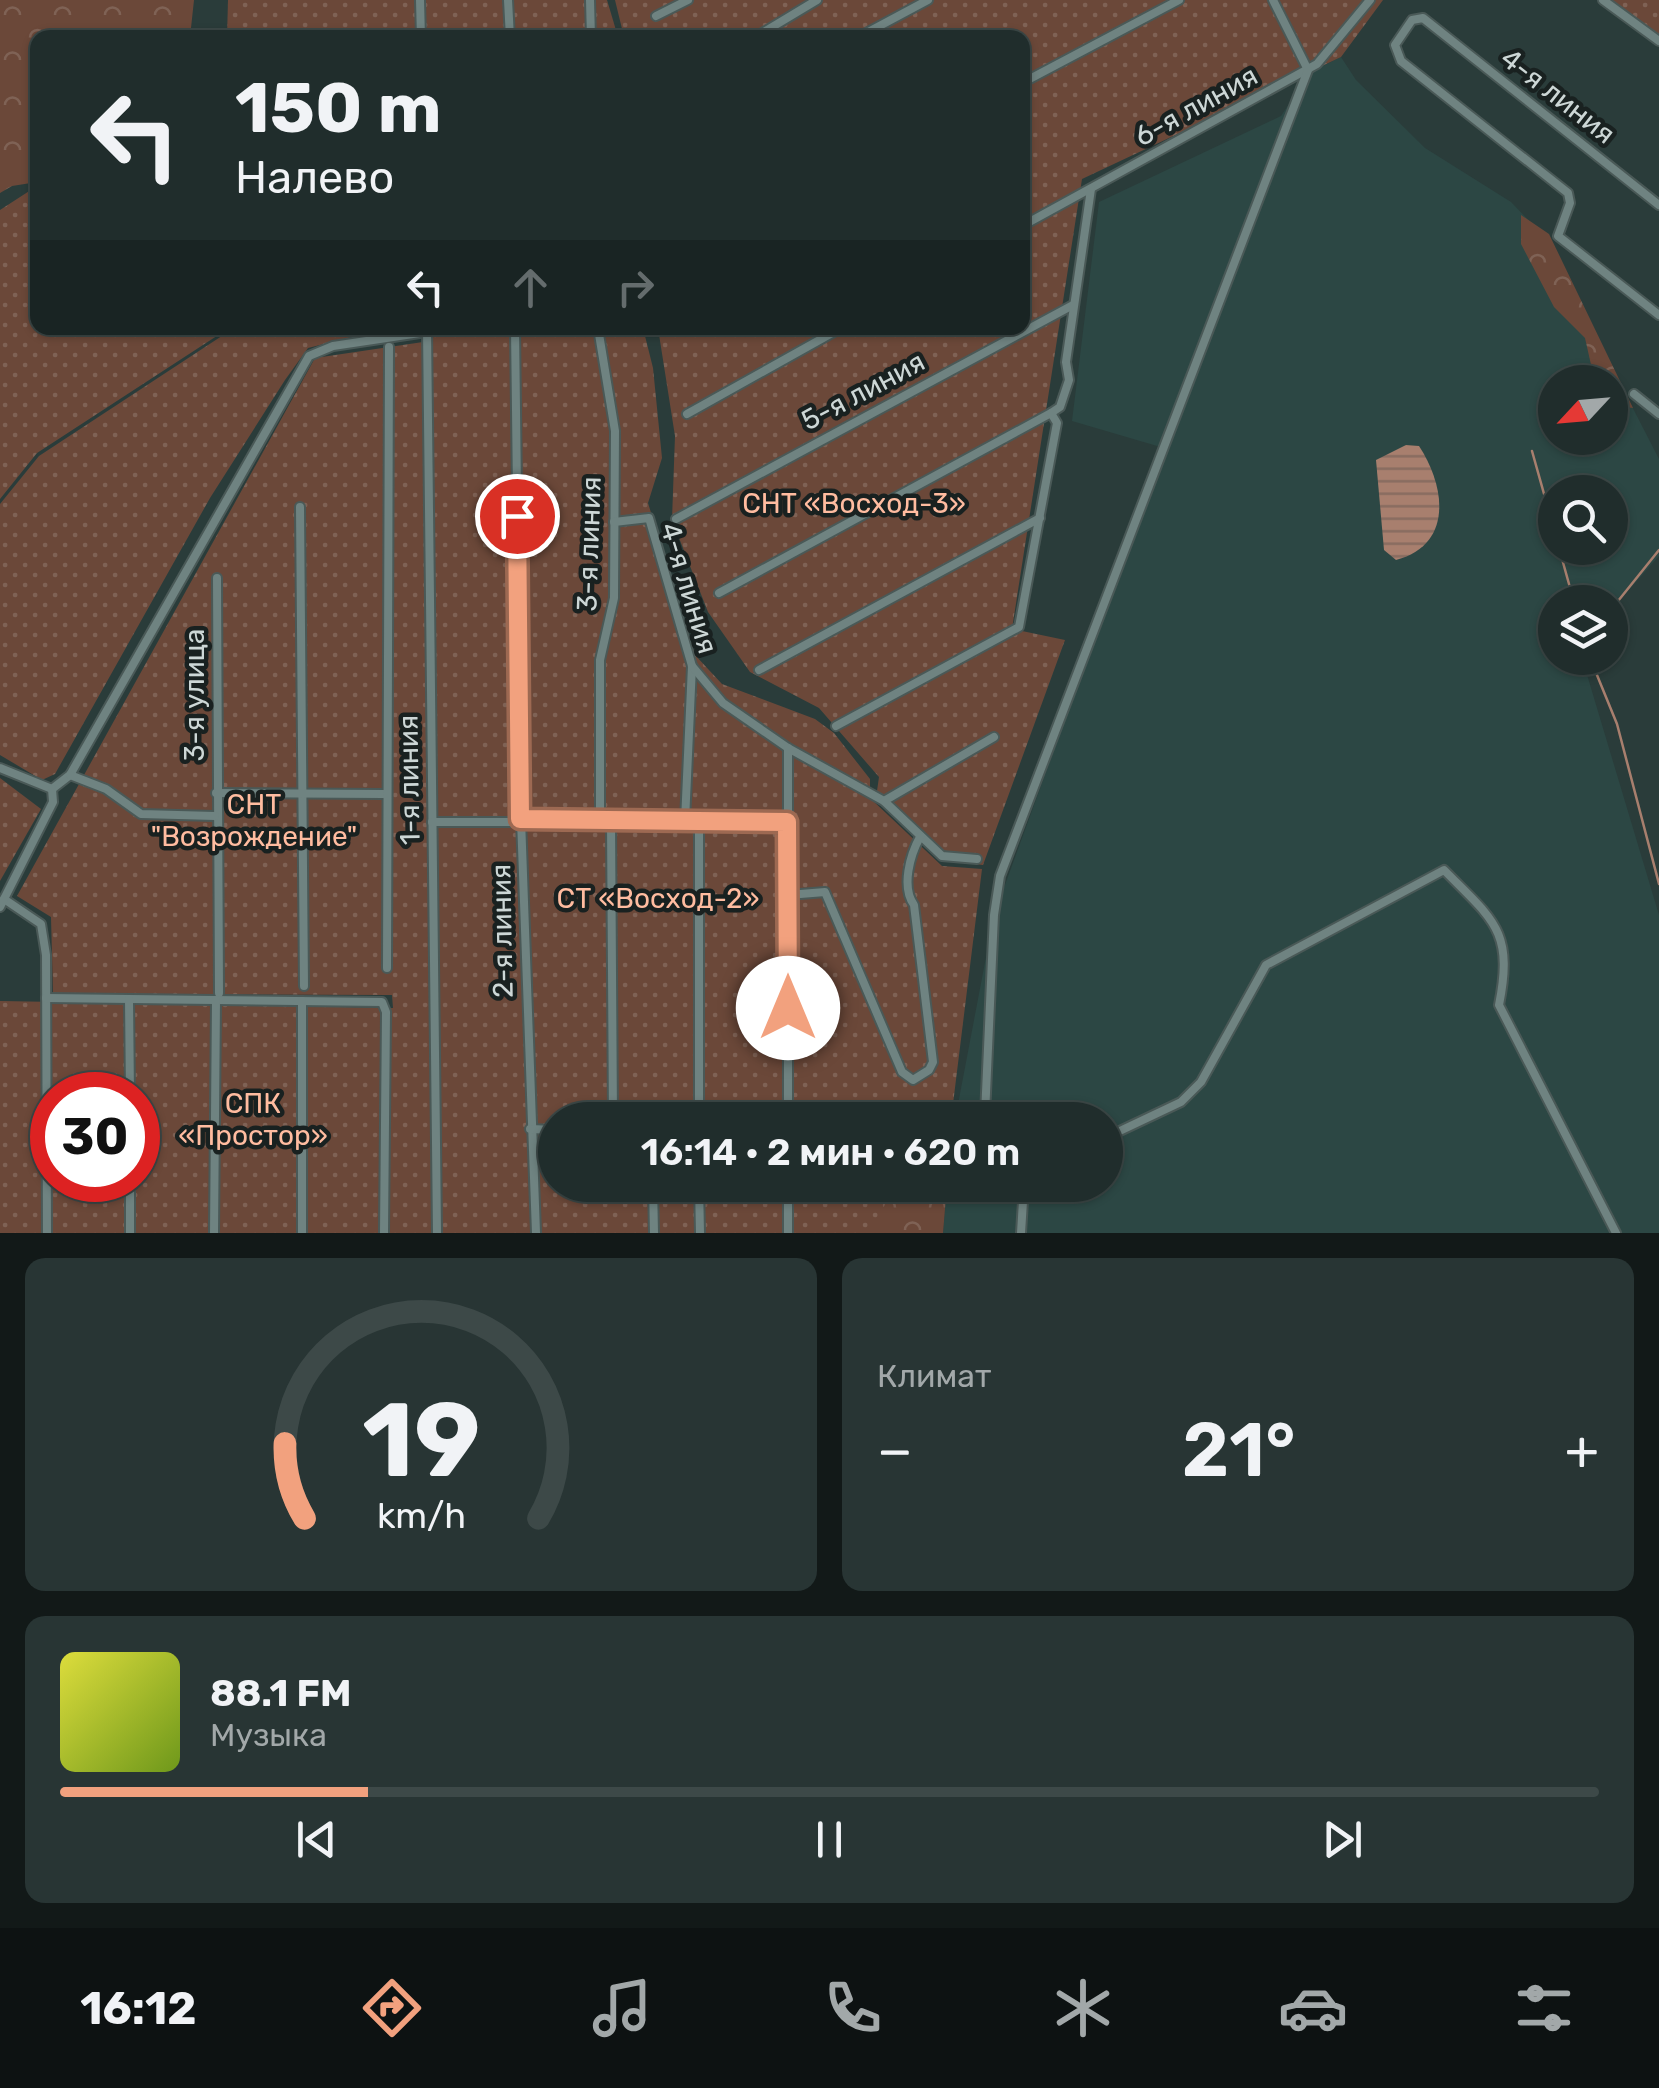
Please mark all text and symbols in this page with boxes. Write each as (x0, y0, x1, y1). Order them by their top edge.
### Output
street label: 4-я линия (1494, 41, 1622, 151)
street label: 6-я линия (1129, 59, 1263, 153)
text: 150 m (235, 67, 442, 150)
icon: left (70, 70, 200, 200)
text: Налево (235, 151, 394, 204)
icon: left (398, 260, 453, 315)
icon: ahead (503, 260, 558, 315)
icon: right (608, 260, 663, 315)
street label: 5-я линия (796, 345, 930, 437)
north arrow (1538, 365, 1628, 455)
map controls (1538, 365, 1628, 675)
pin (475, 474, 560, 559)
button: search (1538, 475, 1628, 565)
street label: 3-я линия (570, 476, 608, 612)
park label: СНТ «Восход-3» (742, 487, 966, 520)
icon: arrive (490, 489, 545, 544)
street label: 4-я линия (653, 518, 725, 658)
button: layers (1538, 585, 1628, 675)
street label: 3-я улица (178, 628, 211, 762)
street label: 1-я линия (391, 715, 427, 845)
park label: СНТ "Возрождение" (151, 788, 357, 853)
street label: 2-я линия (484, 864, 520, 998)
park label: СТ «Восход-2» (557, 882, 759, 915)
position arrow (736, 956, 840, 1060)
speed limit sign: 30 (30, 1072, 160, 1202)
park label: СПК «Простор» (178, 1087, 328, 1152)
text: 16:14 · 2 мин · 620 m (641, 1129, 1020, 1175)
text: Климат (877, 1357, 991, 1395)
text: 19 (362, 1379, 480, 1502)
text: 21° (1182, 1406, 1296, 1495)
text: − (877, 1418, 913, 1483)
text: + (1565, 1418, 1599, 1483)
text: km/h (376, 1495, 466, 1537)
text: 88.1 FM (210, 1670, 352, 1716)
text: Музыка (210, 1716, 327, 1754)
icon: previous (289, 1812, 344, 1867)
icon: pause (802, 1812, 857, 1867)
icon: next (1315, 1812, 1370, 1867)
icon: directions (357, 1973, 427, 2043)
icon: music (587, 1973, 657, 2043)
icon: phone (818, 1973, 888, 2043)
icon: climate (1048, 1973, 1118, 2043)
icon: car (1278, 1973, 1348, 2043)
icon: filters (1509, 1973, 1579, 2043)
text: 16:12 (80, 1982, 197, 2035)

